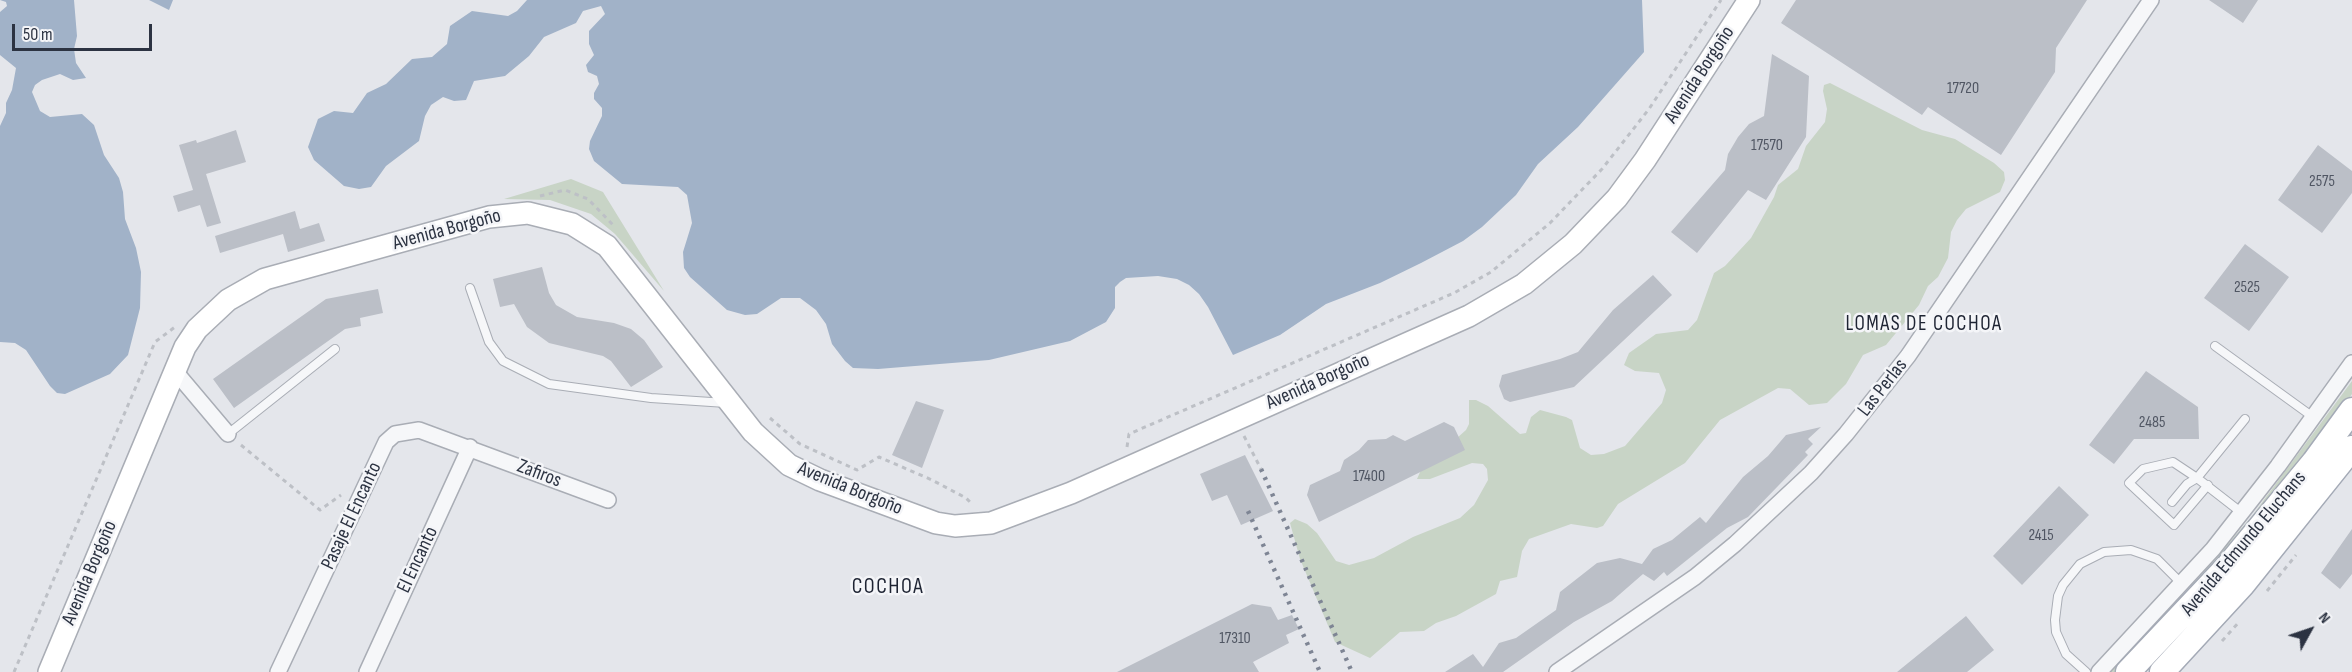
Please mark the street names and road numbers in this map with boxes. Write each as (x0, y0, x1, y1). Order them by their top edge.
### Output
street label: Avenida Borgoño (1660, 22, 1740, 128)
street label: Avenida Borgoño (390, 204, 504, 256)
street label: Avenida Borgoño (1262, 348, 1374, 416)
street label: Las Perlas (1853, 354, 1913, 422)
street label: Zafiros (514, 455, 564, 493)
street label: Avenida Borgoño (794, 457, 906, 521)
street label: Pasaje El Encanto (317, 458, 387, 574)
street label: Avenida Edmundo Eluchans (2176, 467, 2312, 621)
street label: Avenida Borgoño (57, 517, 123, 629)
street label: El Encanto (392, 523, 444, 597)

